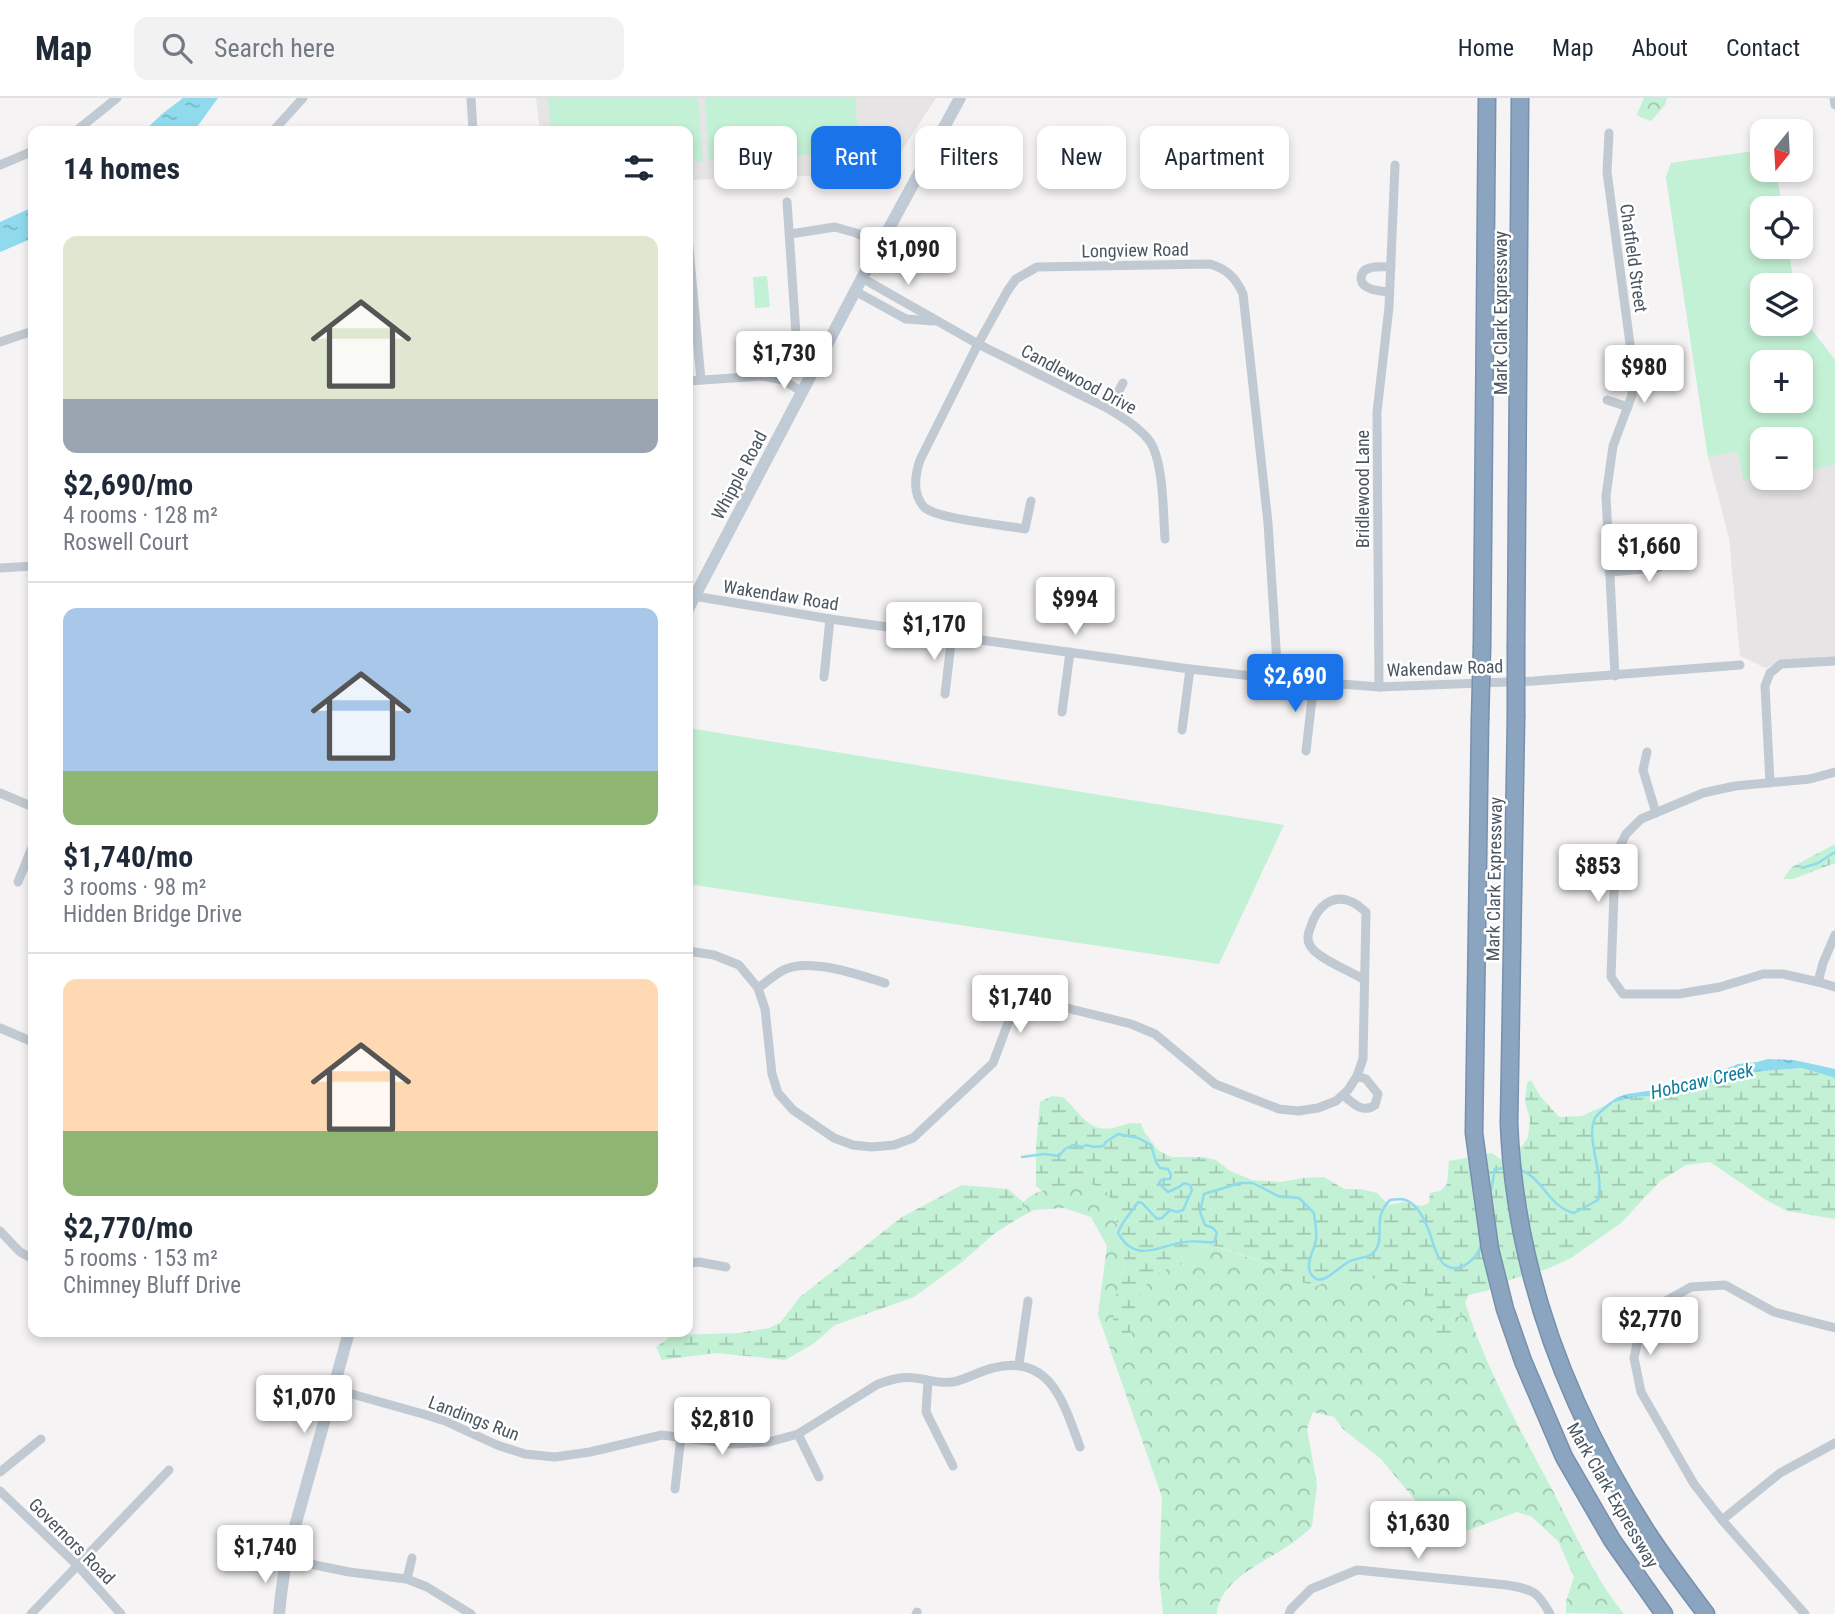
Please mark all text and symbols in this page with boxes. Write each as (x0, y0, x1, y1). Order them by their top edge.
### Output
search box (134, 17, 624, 80)
text: Map (35, 29, 92, 68)
icon: search (158, 29, 196, 67)
text: Search here (214, 33, 335, 63)
text: Home (1458, 34, 1514, 62)
text: Map (1552, 34, 1594, 62)
text: About (1632, 34, 1688, 62)
text: Contact (1726, 34, 1800, 62)
north arrow (1750, 119, 1813, 182)
map controls (1750, 119, 1813, 490)
chip: Buy (714, 126, 797, 189)
chip: Rent (811, 126, 901, 189)
chip: Filters (915, 126, 1023, 189)
chip: New (1037, 126, 1126, 189)
chip: Apartment (1140, 126, 1289, 189)
icon: filters (620, 149, 658, 187)
text: 14 homes (63, 151, 180, 186)
button: locate (1750, 196, 1813, 259)
street label: Chatfield Street (1616, 202, 1652, 314)
pin: $1,090 (851, 228, 965, 287)
street label: Mark Clark Expressway (1490, 230, 1511, 395)
text: $1,090 (876, 236, 940, 263)
street label: Longview Road (1081, 239, 1189, 261)
button: layers (1750, 273, 1813, 336)
icon: home (298, 281, 424, 407)
pin: $1,730 (727, 331, 841, 391)
text: $1,730 (752, 340, 816, 367)
street label: Candlewood Drive (1018, 340, 1140, 418)
pin: $980 (1603, 345, 1685, 405)
button: + (1750, 350, 1813, 413)
text: $980 (1621, 354, 1667, 381)
street label: Whipple Road (707, 427, 771, 523)
button: − (1750, 427, 1813, 490)
street label: Bridlewood Lane (1352, 430, 1373, 548)
text: $2,690/mo (63, 467, 193, 502)
text: 4 rooms · 128 m² (63, 502, 218, 529)
pin: $1,660 (1592, 524, 1706, 584)
text: Roswell Court (63, 529, 189, 556)
text: $1,660 (1617, 533, 1681, 560)
street label: Wakendaw Road (722, 576, 840, 614)
pin: $994 (1034, 578, 1116, 637)
text: $994 (1052, 586, 1098, 613)
pin: $1,170 (877, 602, 991, 662)
text: $1,170 (902, 611, 966, 638)
icon: home (298, 653, 424, 779)
pin: $2,690 (1238, 654, 1352, 714)
street label: Wakendaw Road (1386, 655, 1504, 681)
text: $2,690 (1263, 663, 1327, 690)
street label: Mark Clark Expressway (1482, 796, 1506, 961)
text: $1,740/mo (63, 839, 193, 874)
pin: $853 (1557, 844, 1639, 904)
text: $853 (1575, 853, 1621, 880)
text: 3 rooms · 98 m² (63, 874, 206, 901)
text: Hidden Bridge Drive (63, 901, 242, 928)
pin: $1,740 (963, 976, 1077, 1035)
text: $1,740 (988, 984, 1052, 1011)
icon: home (298, 1024, 424, 1150)
water label: Hobcaw Creek (1648, 1058, 1756, 1104)
text: $2,770/mo (63, 1210, 193, 1245)
text: 5 rooms · 153 m² (63, 1245, 218, 1272)
text: Chimney Bluff Drive (63, 1272, 241, 1299)
pin: $2,770 (1593, 1298, 1707, 1357)
text: $2,770 (1618, 1306, 1682, 1333)
pin: $1,070 (247, 1376, 361, 1435)
text: $1,070 (272, 1384, 336, 1411)
street label: Landings Run (425, 1391, 523, 1445)
pin: $2,810 (665, 1398, 779, 1457)
text: $2,810 (690, 1406, 754, 1433)
street label: Mark Clark Expressway (1563, 1419, 1663, 1572)
street label: Governors Road (25, 1494, 119, 1588)
pin: $1,630 (1361, 1502, 1475, 1561)
text: $1,630 (1386, 1510, 1450, 1537)
pin: $1,740 (208, 1526, 322, 1585)
text: $1,740 (233, 1534, 297, 1561)

